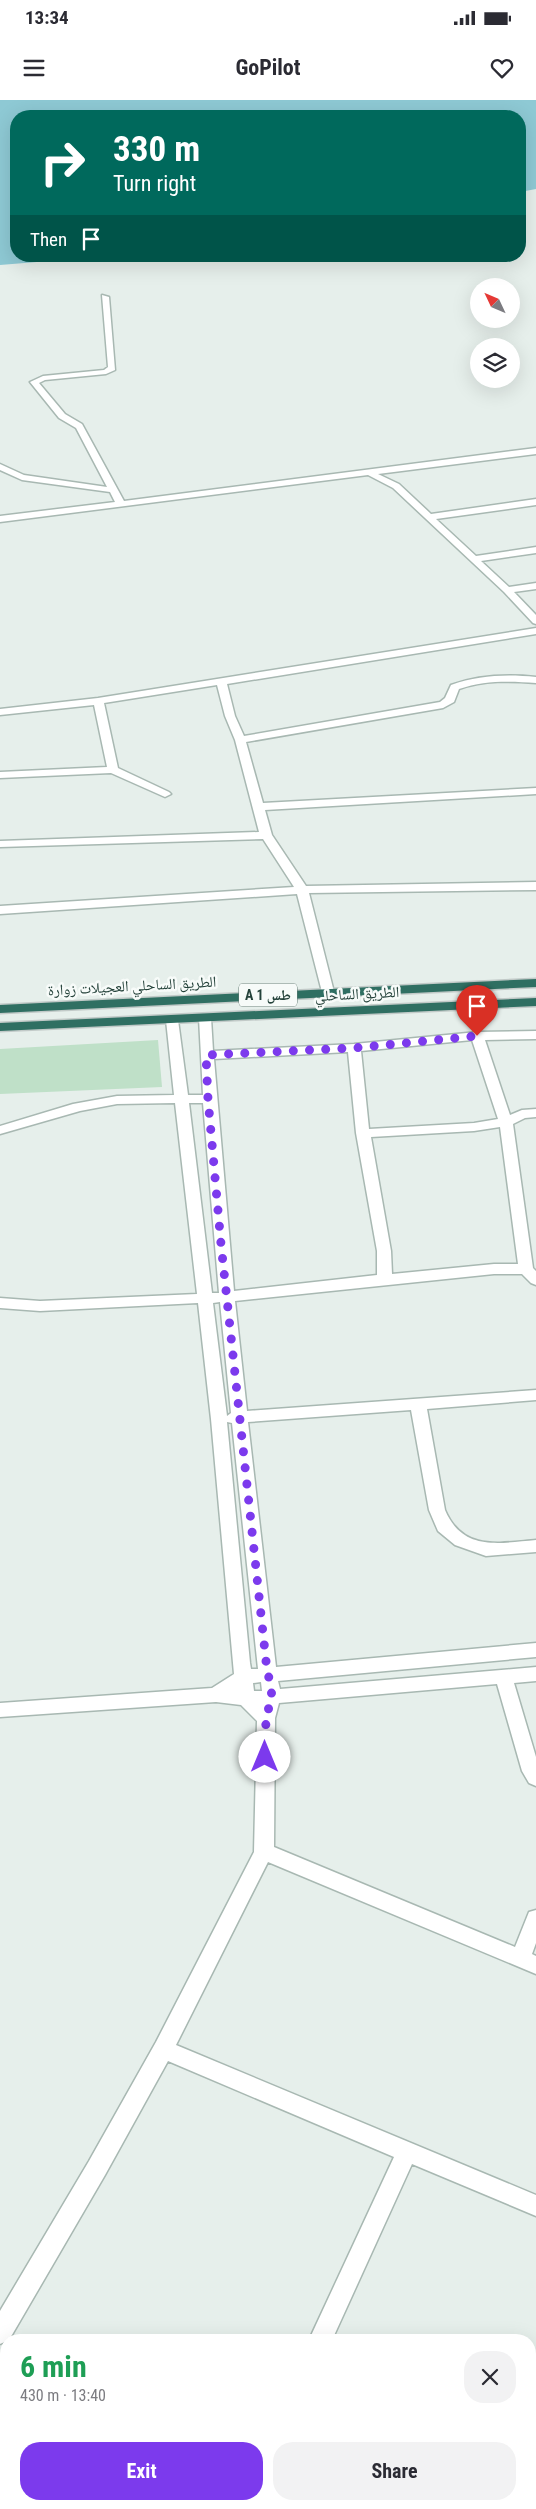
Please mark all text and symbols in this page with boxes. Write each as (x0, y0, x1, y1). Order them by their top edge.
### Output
text: 13:34 (25, 6, 69, 29)
icon: menu (20, 54, 48, 82)
icon: heart (488, 54, 516, 82)
text: GoPilot (235, 55, 301, 80)
text: 330 m (113, 129, 200, 170)
icon: right (30, 130, 95, 195)
text: Turn right (113, 171, 196, 196)
icon: arrive (77, 225, 105, 253)
text: Then (30, 228, 67, 251)
north arrow (470, 278, 520, 328)
map controls (470, 278, 520, 388)
button: layers (470, 338, 520, 388)
street label: الطريق الساحلي العجيلات زوارة (47, 973, 217, 1002)
street label: الطريق الساحلي (314, 983, 400, 1008)
road number: A 1 طس (239, 984, 297, 1006)
pin (456, 985, 498, 1036)
icon: arrive (463, 992, 491, 1020)
position arrow (238, 1730, 290, 1782)
text: 6 min (20, 2349, 87, 2384)
button: close (464, 2351, 516, 2403)
text: 430 m · 13:40 (20, 2386, 106, 2405)
button: Exit (20, 2442, 263, 2500)
button: Share (273, 2442, 516, 2500)

